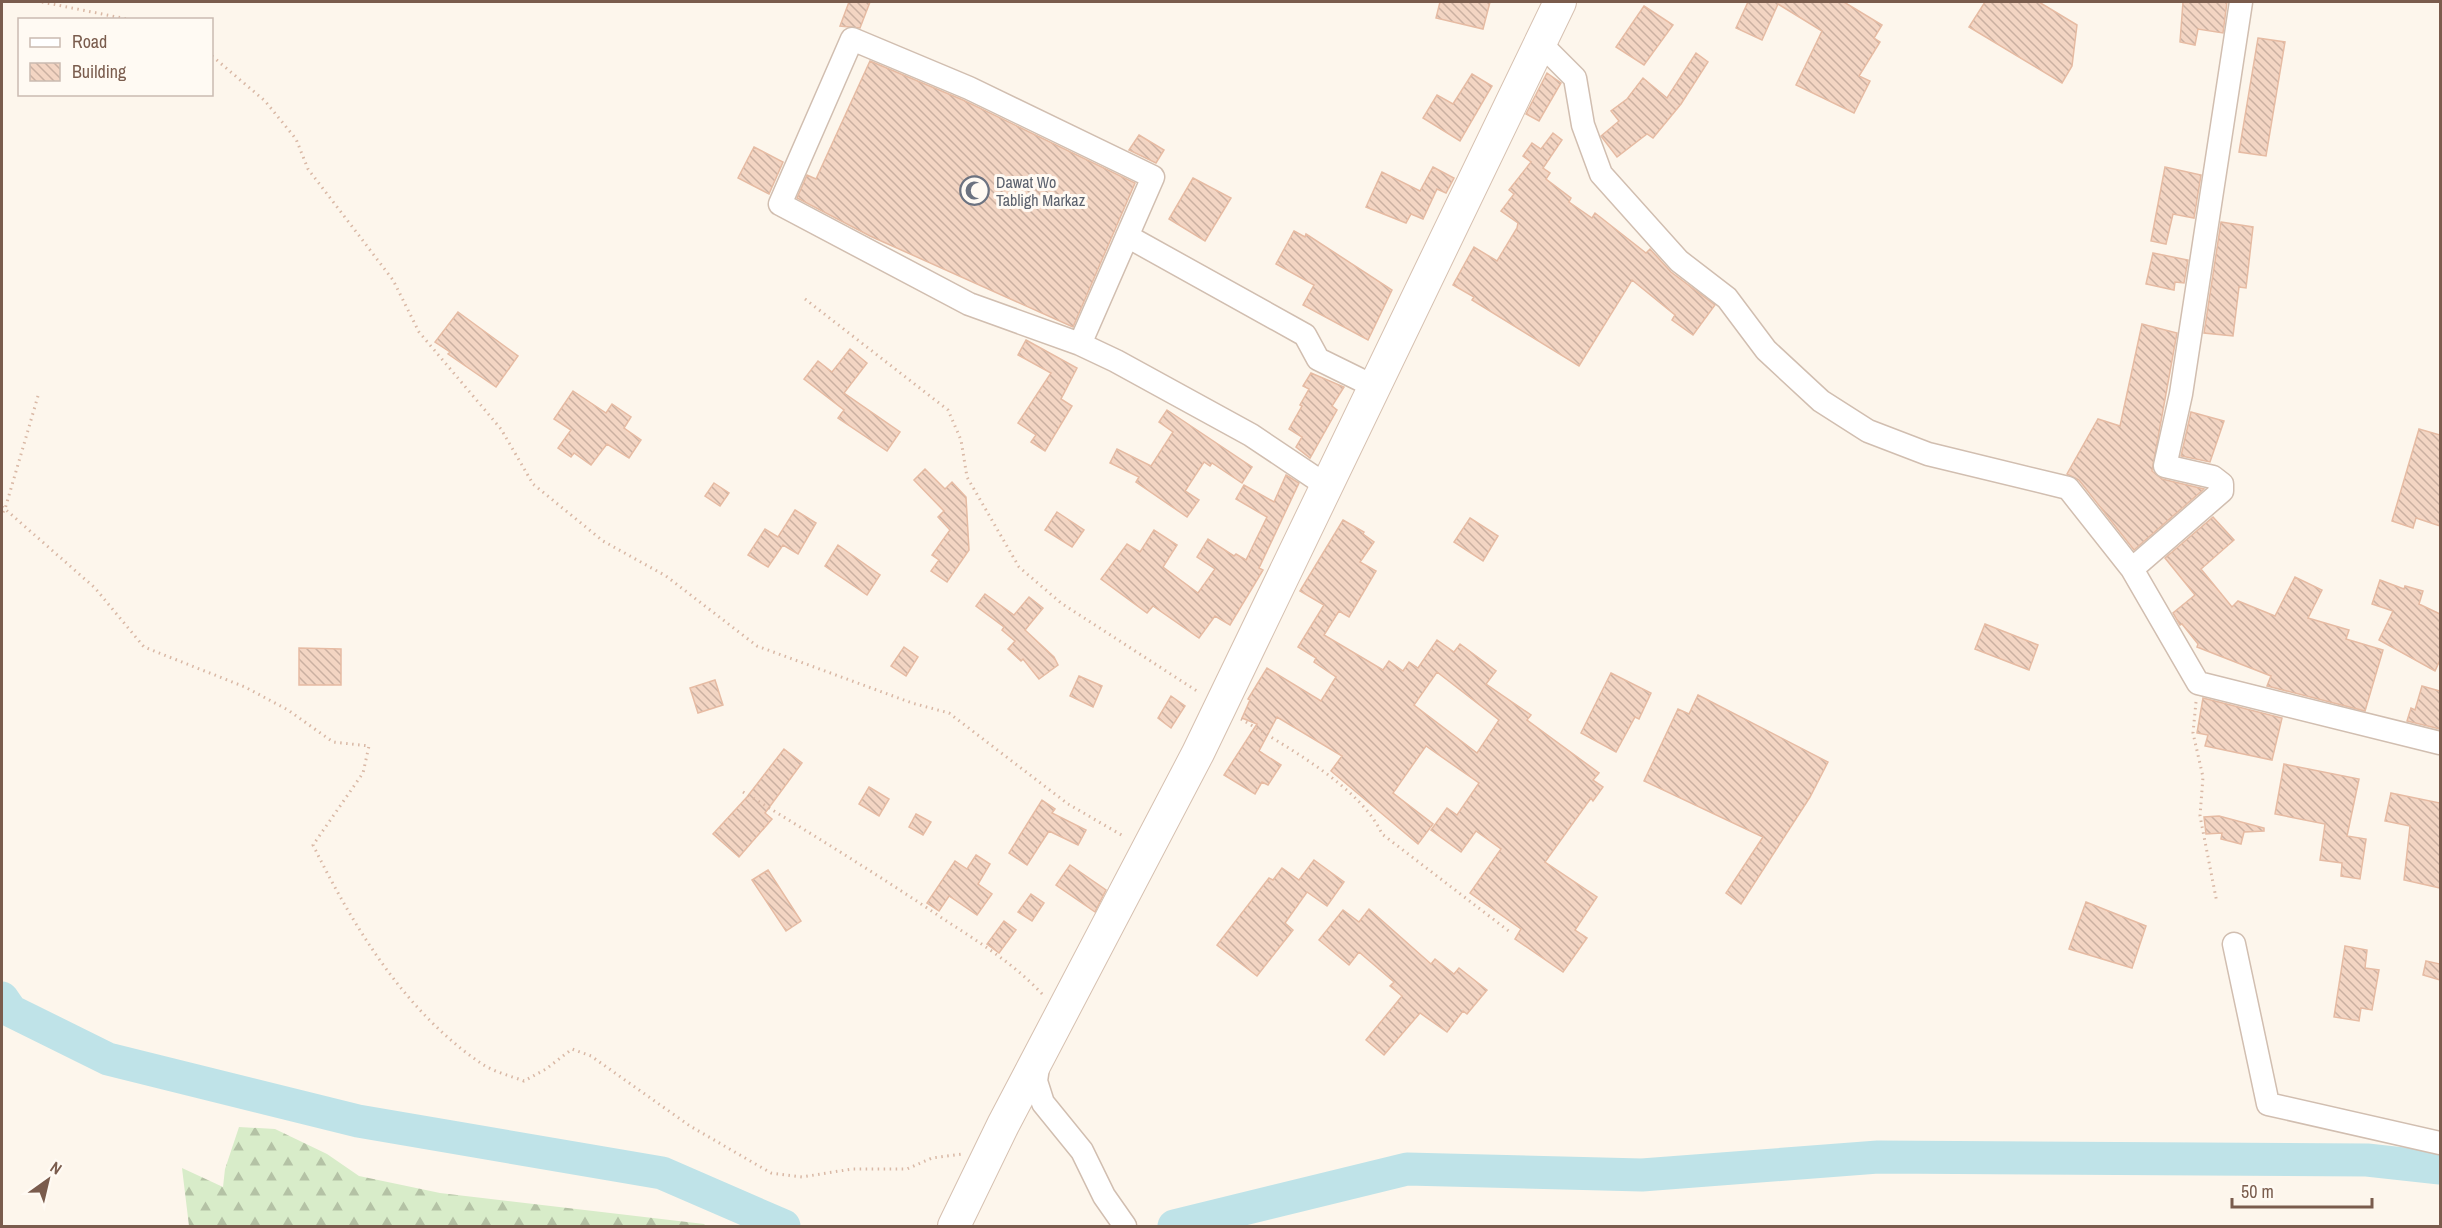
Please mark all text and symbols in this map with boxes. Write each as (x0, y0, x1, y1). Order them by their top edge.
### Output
legend (18, 18, 213, 96)
text: Road (72, 29, 107, 54)
text: Building (72, 59, 127, 84)
place label: Dawat Wo Tabligh Markaz (996, 171, 1086, 211)
mosque icon: Dawat Wo Tabligh Markaz (959, 175, 991, 207)
north arrow (18, 1150, 78, 1210)
text: N (46, 1156, 66, 1179)
scale bar (2232, 1171, 2372, 1209)
text: 50 m (2241, 1179, 2274, 1204)

